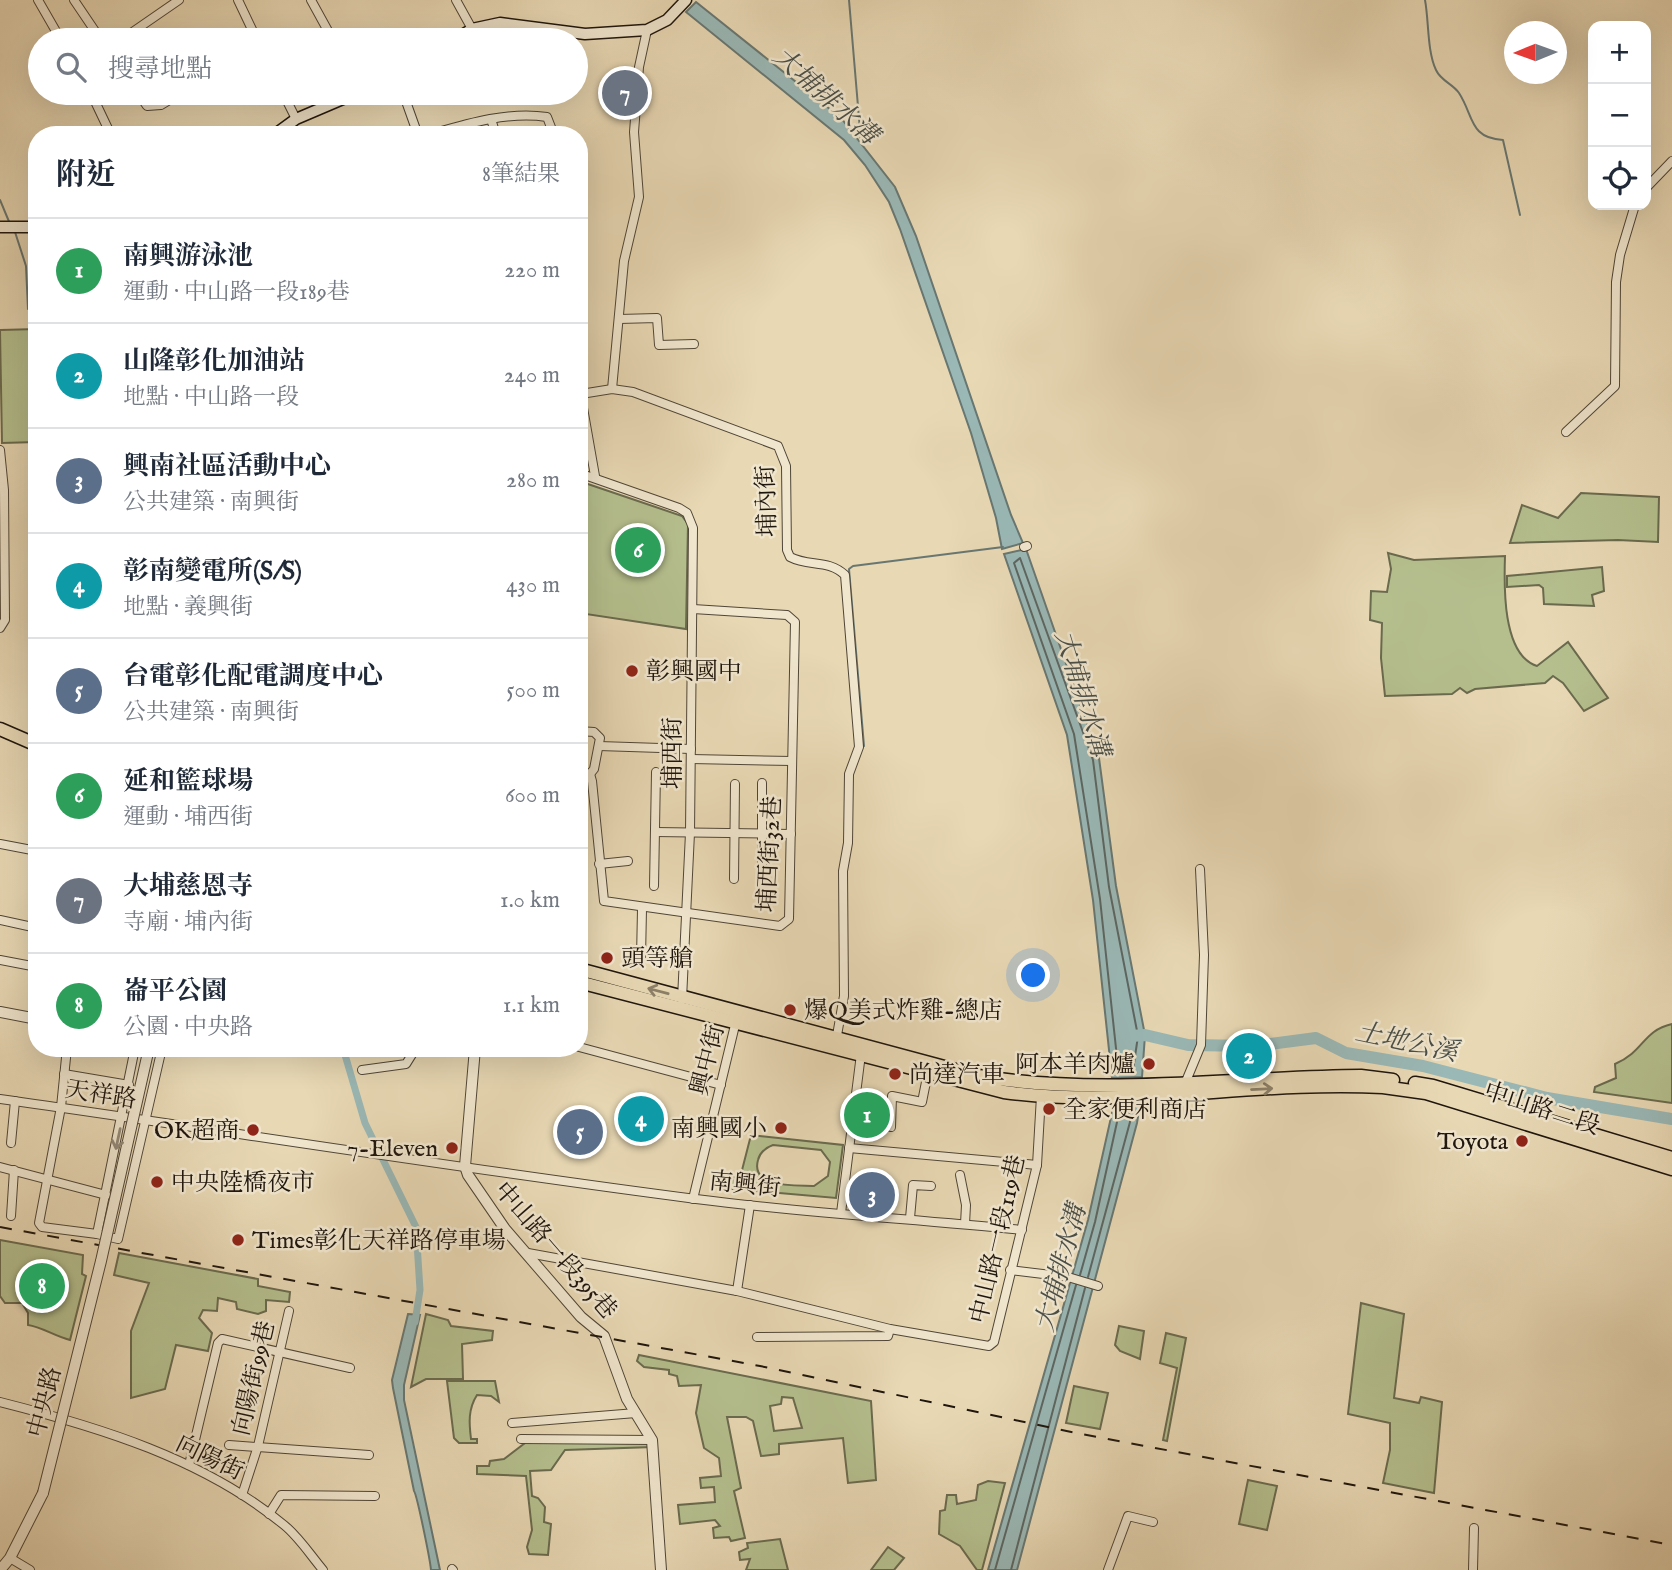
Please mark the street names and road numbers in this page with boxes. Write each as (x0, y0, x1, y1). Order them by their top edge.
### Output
street label: 埔內街 (751, 464, 784, 537)
street label: 埔西街 (658, 717, 689, 789)
street label: 埔西街32巷 (752, 795, 789, 913)
street label: 興中街 (685, 1022, 732, 1099)
street label: 天祥路 (63, 1075, 139, 1116)
street label: 中山路二段 (1480, 1076, 1603, 1143)
street label: 中山路一段119巷 (964, 1152, 1033, 1327)
street label: 南興街 (707, 1166, 782, 1205)
street label: 中山路一段395巷 (487, 1176, 623, 1326)
street label: 向陽街99巷 (226, 1318, 283, 1439)
street label: 中央路 (22, 1364, 69, 1441)
street label: 向陽街 (170, 1429, 248, 1488)

